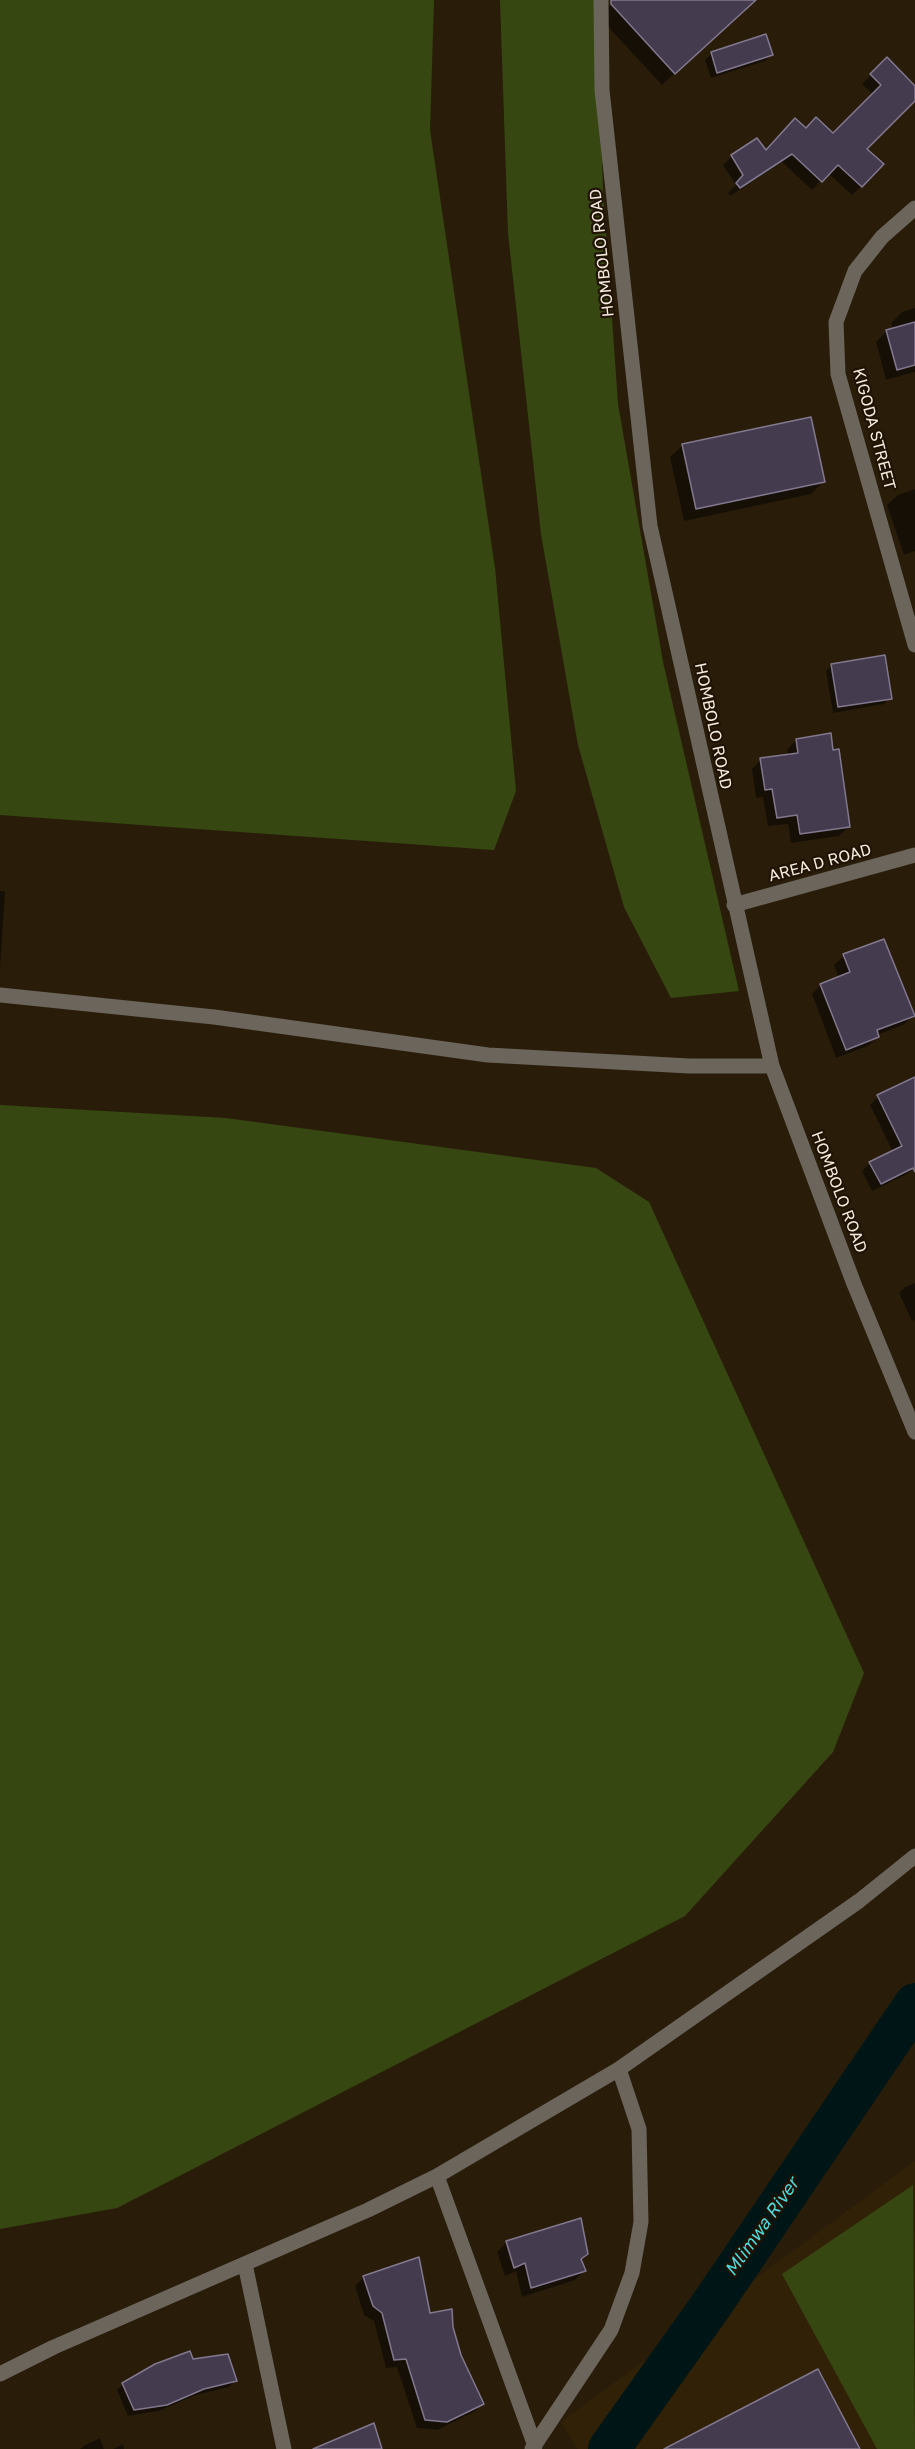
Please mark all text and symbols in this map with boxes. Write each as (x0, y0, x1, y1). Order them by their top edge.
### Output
street label: HOMBOLO ROAD (586, 188, 618, 318)
street label: KIGODA STREET (849, 366, 899, 492)
street label: HOMBOLO ROAD (690, 661, 736, 791)
street label: AREA D ROAD (767, 840, 873, 886)
street label: HOMBOLO ROAD (807, 1128, 871, 1256)
water label: Mlimwa River (720, 2174, 804, 2280)

